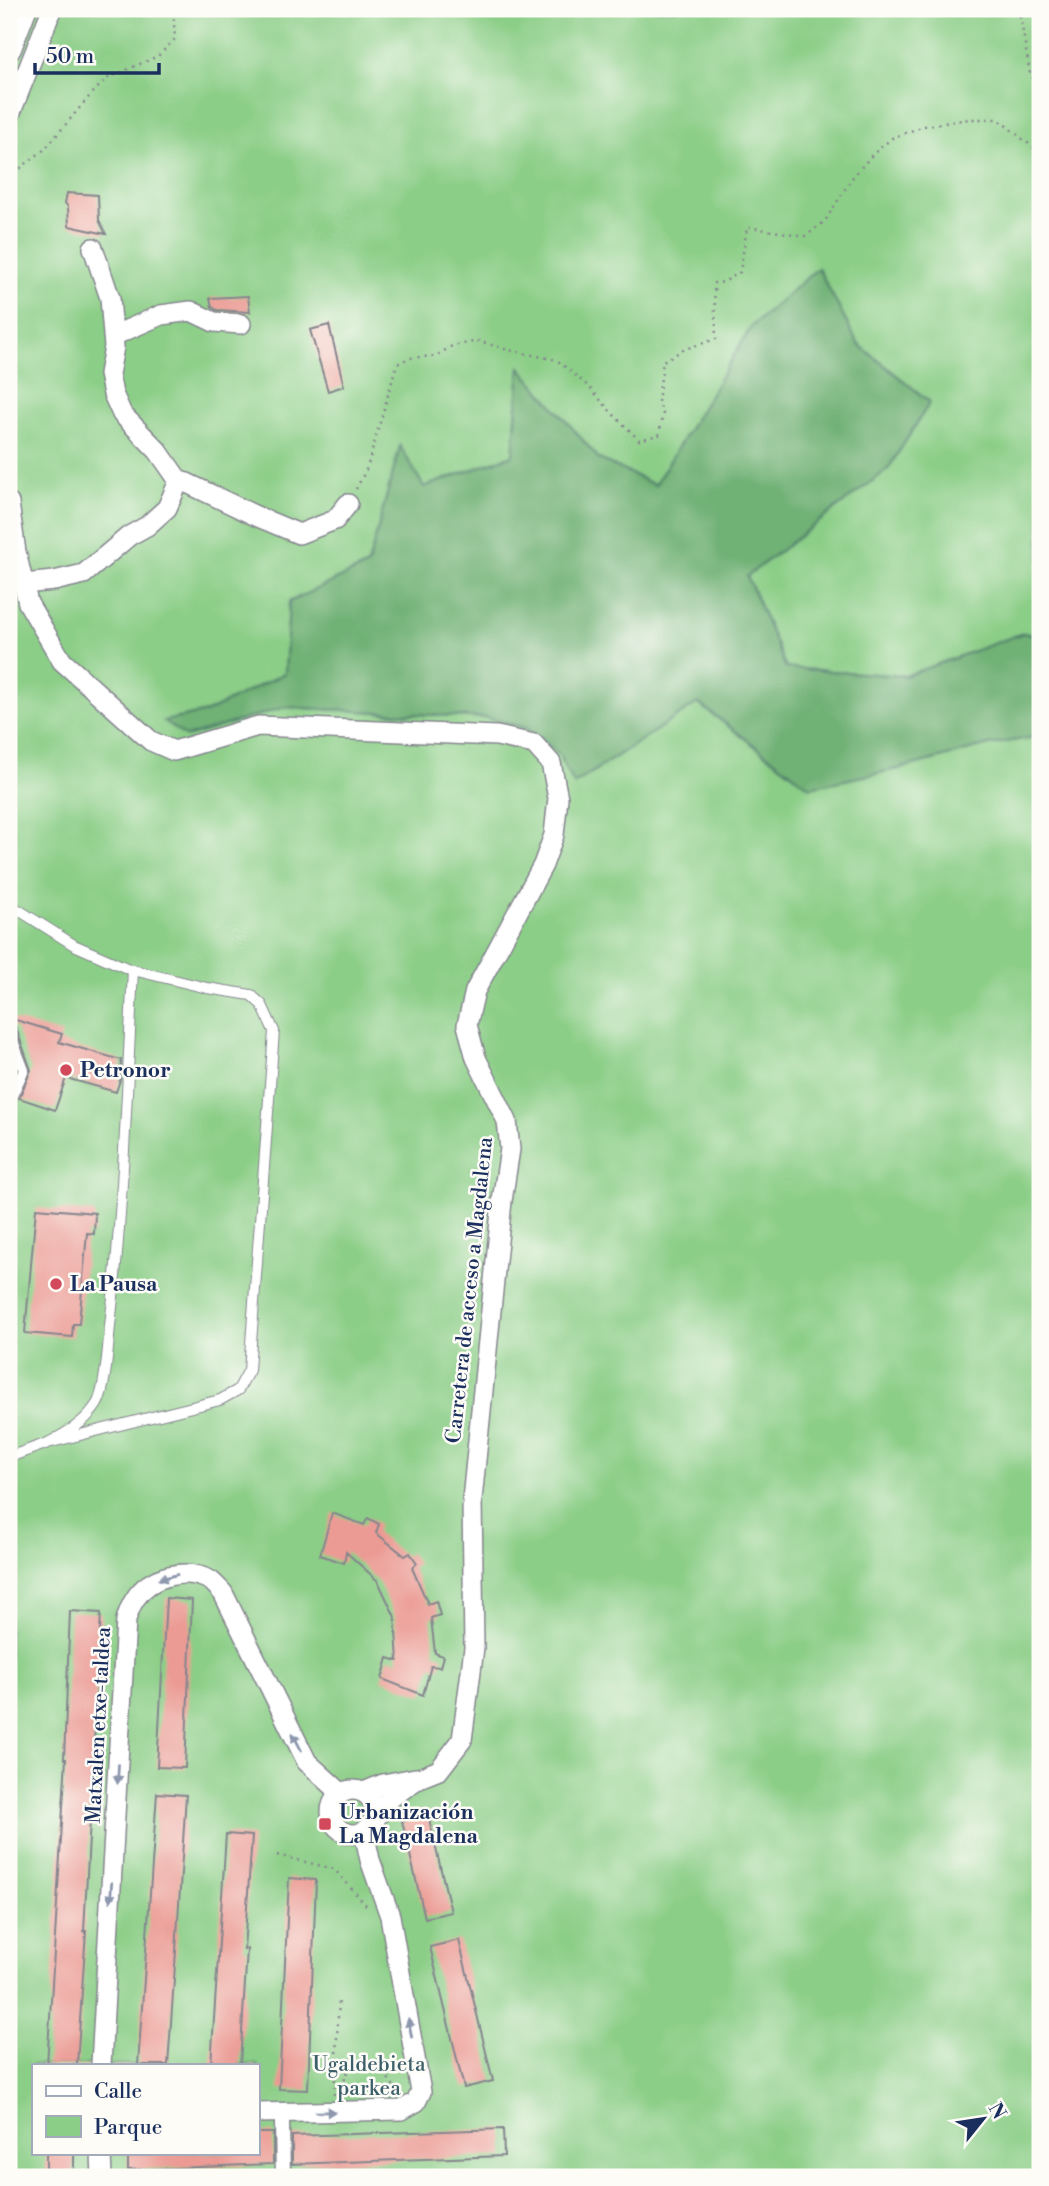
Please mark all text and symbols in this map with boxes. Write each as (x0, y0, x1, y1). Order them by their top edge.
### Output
scale bar (35, 32, 159, 76)
text: 50 m (46, 44, 94, 70)
place label: Petronor (80, 1058, 171, 1084)
marker: Petronor (58, 1062, 74, 1078)
street label: Carretera de acceso a Magdalena (441, 1135, 499, 1445)
place label: La Pausa (70, 1272, 158, 1298)
marker: La Pausa (48, 1276, 64, 1292)
one-way arrow (157, 1572, 179, 1583)
street label: Matxalen etxe-taldea (81, 1626, 117, 1824)
one-way arrow (291, 1732, 302, 1752)
one-way arrow (112, 1763, 123, 1785)
place label: Urbanización La Magdalena (339, 1800, 478, 1850)
marker: Urbanización La Magdalena (317, 1816, 333, 1832)
one-way arrow (105, 1881, 116, 1903)
one-way arrow (404, 2017, 415, 2039)
park label: Ugaldebieta parkea (312, 2052, 426, 2102)
legend (32, 2064, 259, 2154)
text: Calle (94, 2079, 142, 2105)
north arrow (948, 2084, 1018, 2154)
text: N (983, 2098, 1011, 2124)
one-way arrow (315, 2107, 337, 2118)
text: Parque (94, 2115, 162, 2141)

